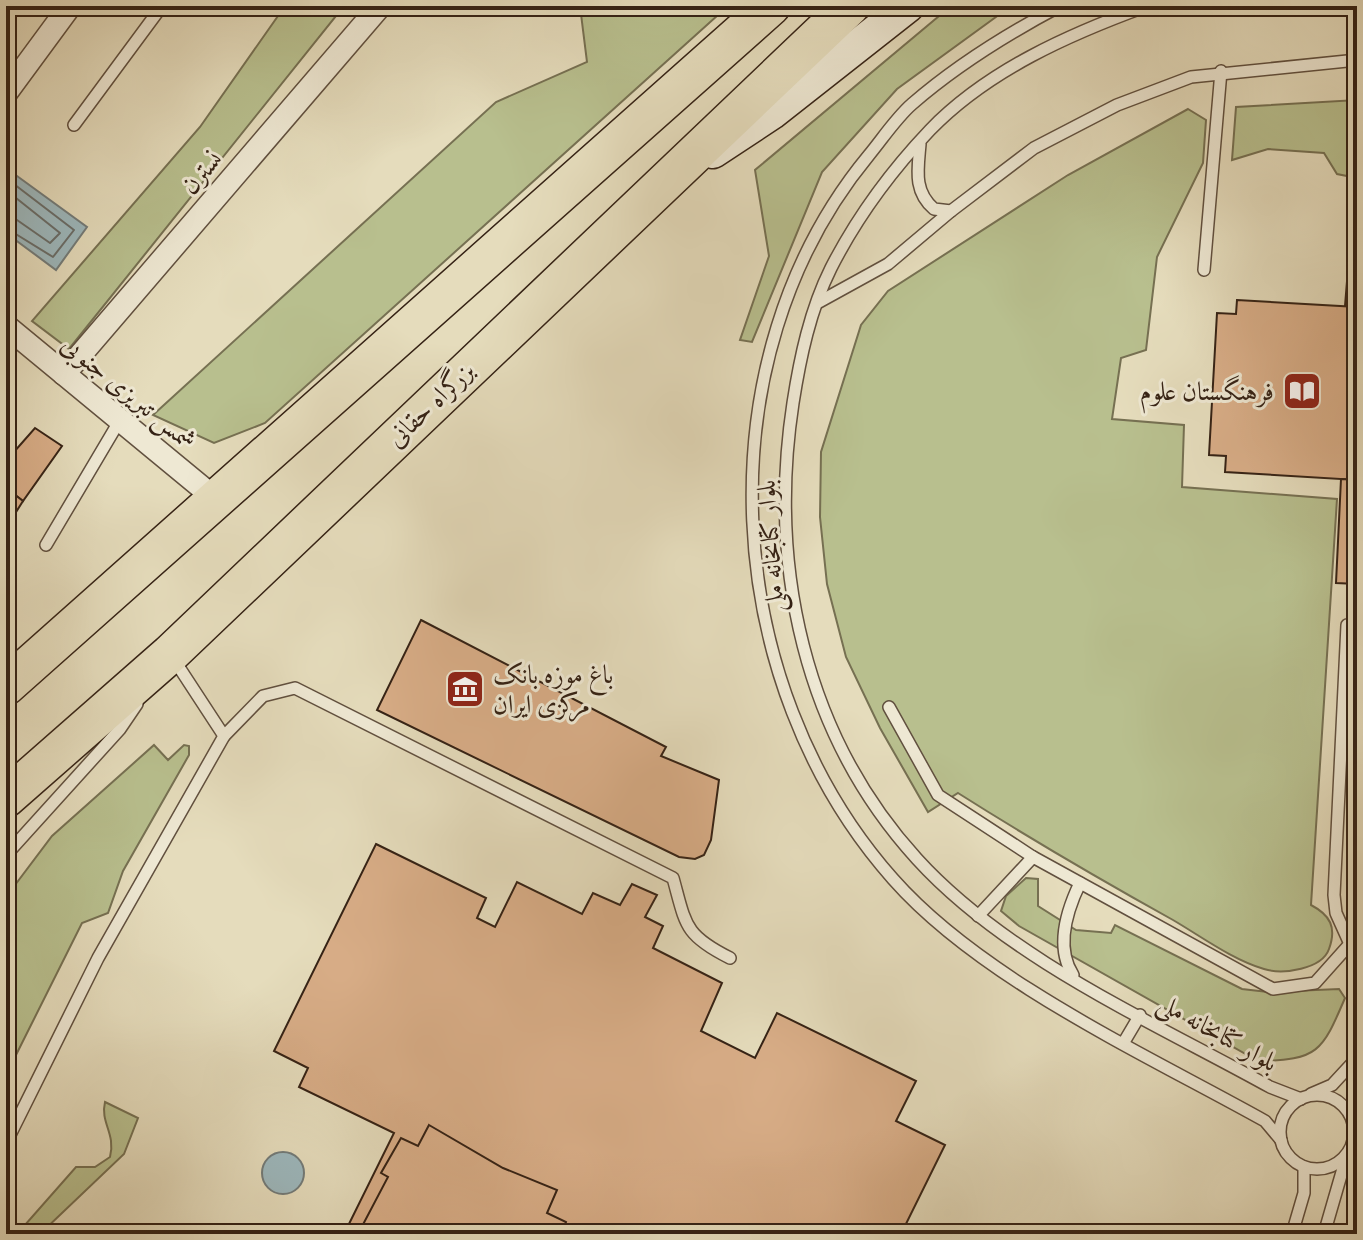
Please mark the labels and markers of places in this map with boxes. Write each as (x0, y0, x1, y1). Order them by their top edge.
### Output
library icon: فرهنگستان علوم (1281, 370, 1323, 412)
place label: فرهنگستان علوم (1140, 375, 1274, 414)
place label: باغ موزه بانک مرکزی ایران (493, 659, 613, 722)
museum icon: باغ موزه بانک مرکزی ایران (444, 668, 486, 710)

